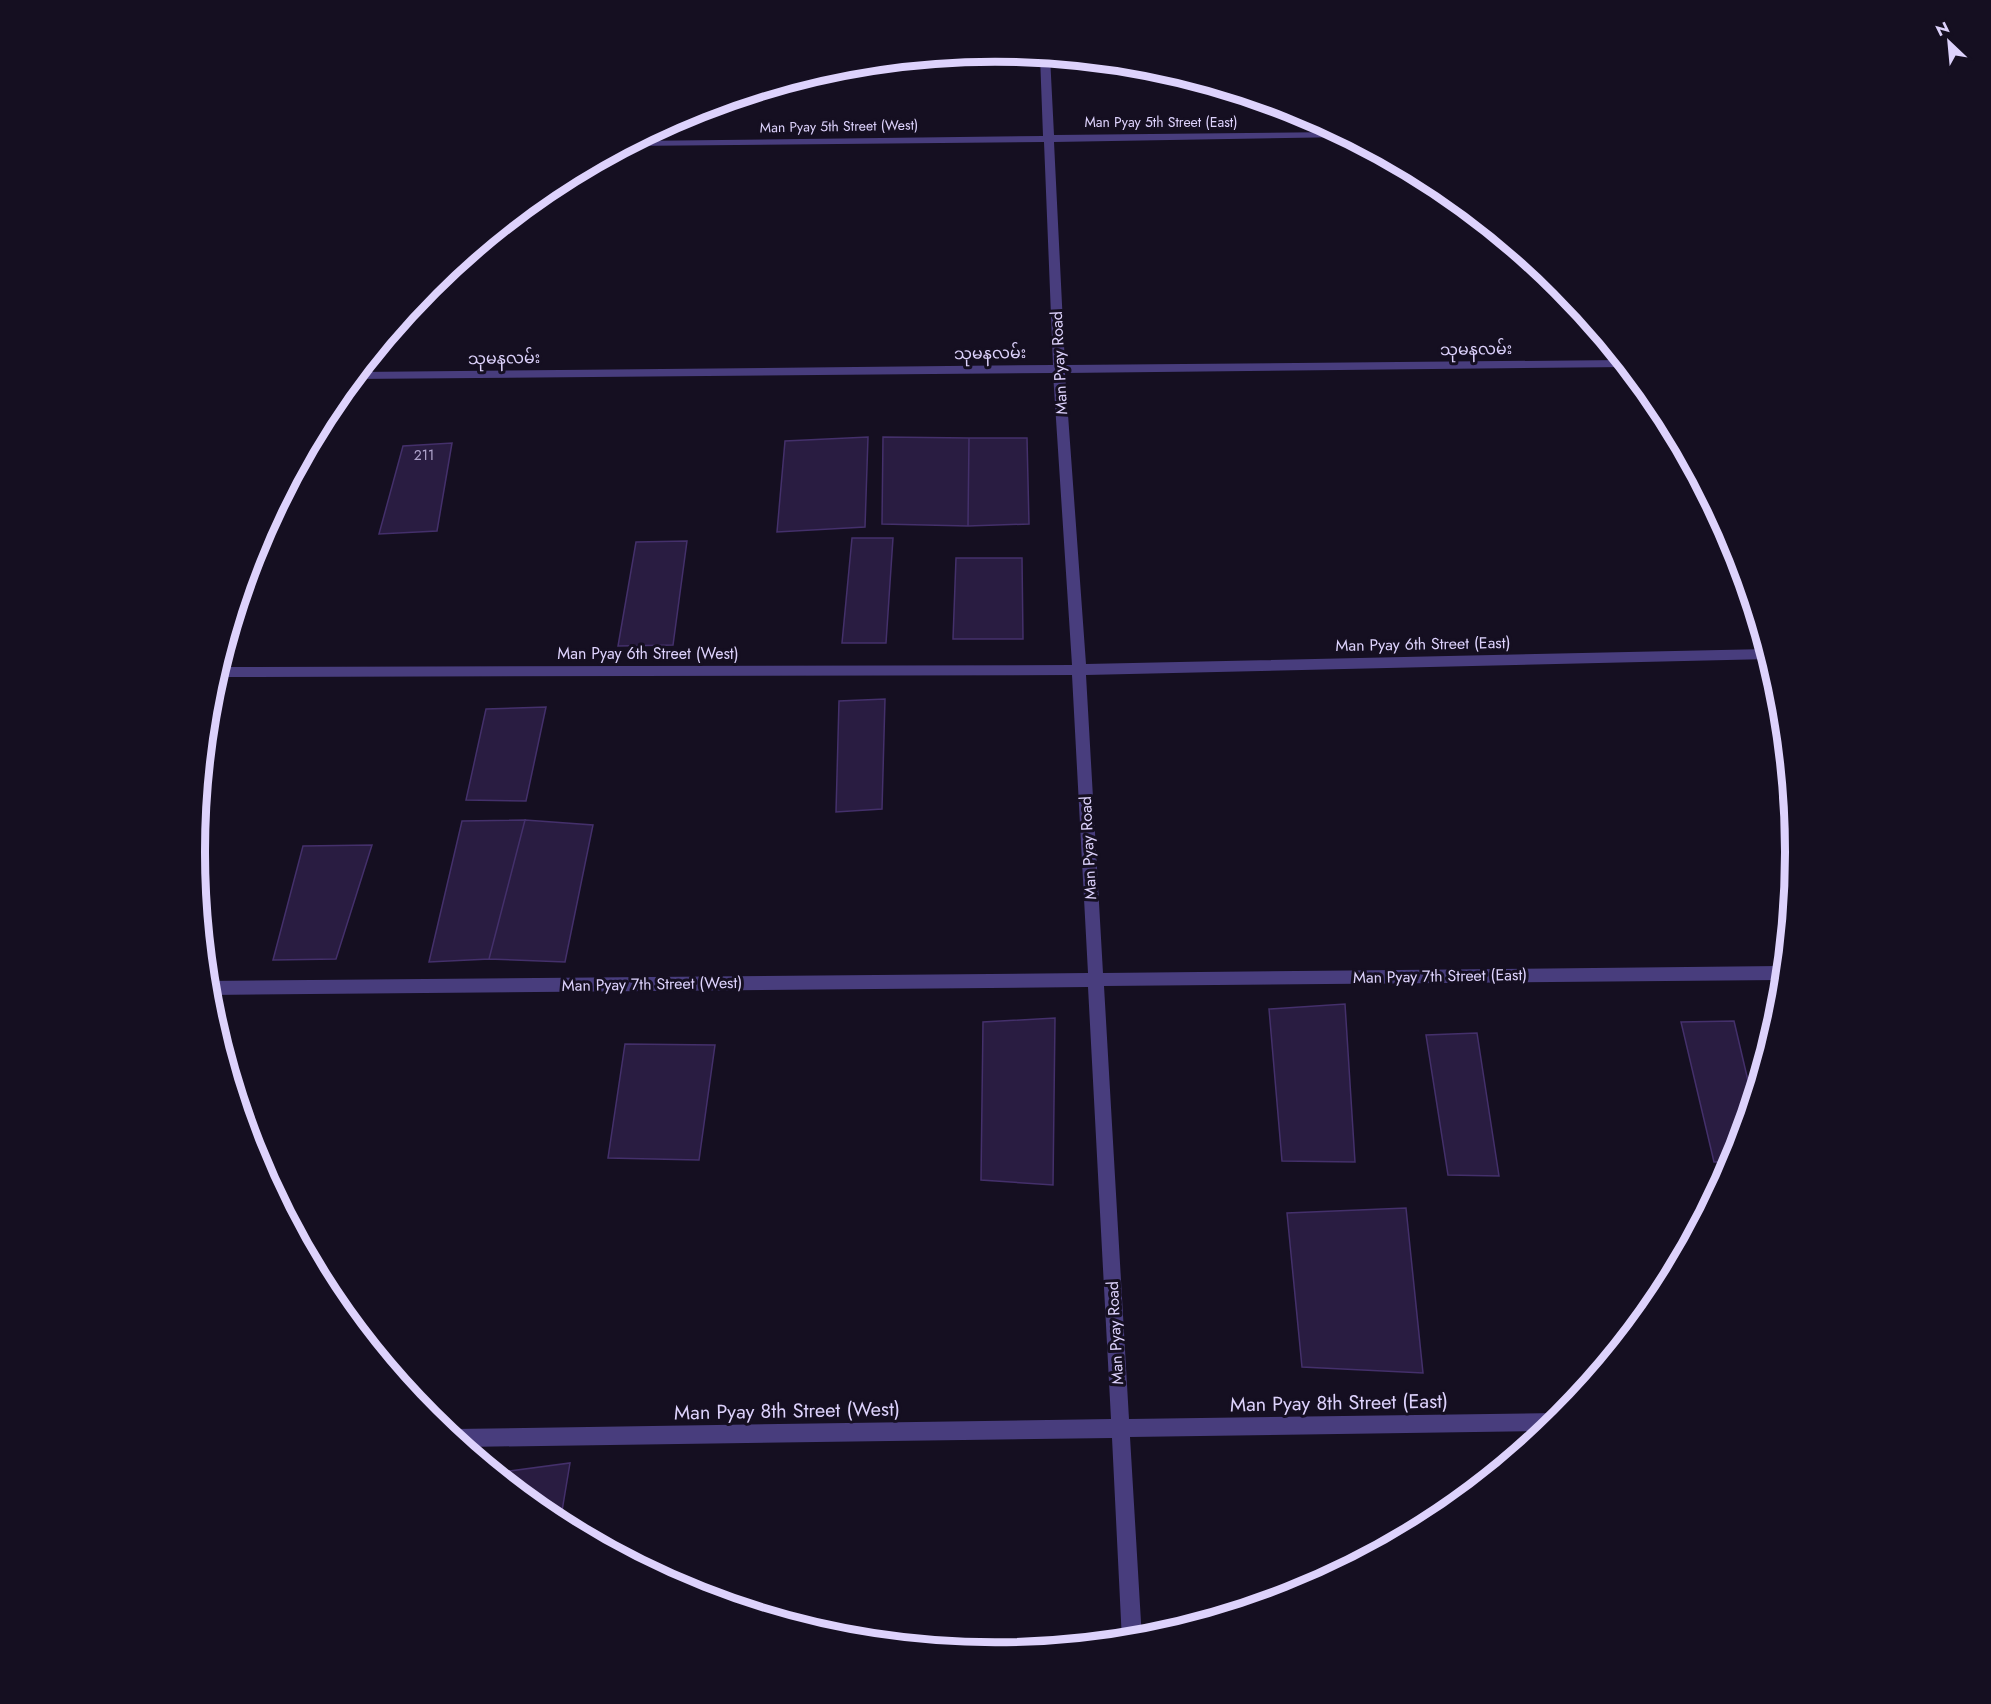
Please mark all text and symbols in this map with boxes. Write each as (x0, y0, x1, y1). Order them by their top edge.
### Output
north arrow (1919, 12, 1979, 72)
text: N (1932, 16, 1953, 42)
street label: Man Pyay 5th Street (East) (1084, 112, 1238, 132)
street label: Man Pyay 5th Street (West) (760, 115, 918, 137)
street label: Man Pyay Road (1045, 311, 1073, 415)
street label: သုမနလမ်း (1440, 337, 1512, 364)
street label: သုမနလမ်း (954, 341, 1026, 368)
street label: သုမနလမ်း (468, 346, 540, 373)
house number: 211 (414, 445, 434, 465)
street label: Man Pyay 6th Street (East) (1335, 631, 1511, 657)
street label: Man Pyay 6th Street (West) (557, 642, 739, 665)
street label: Man Pyay Road (1074, 796, 1102, 900)
street label: Man Pyay 7th Street (East) (1353, 963, 1527, 989)
street label: Man Pyay 7th Street (West) (562, 971, 742, 997)
street label: Man Pyay Road (1101, 1281, 1129, 1385)
street label: Man Pyay 8th Street (East) (1230, 1387, 1448, 1419)
street label: Man Pyay 8th Street (West) (674, 1395, 900, 1427)

